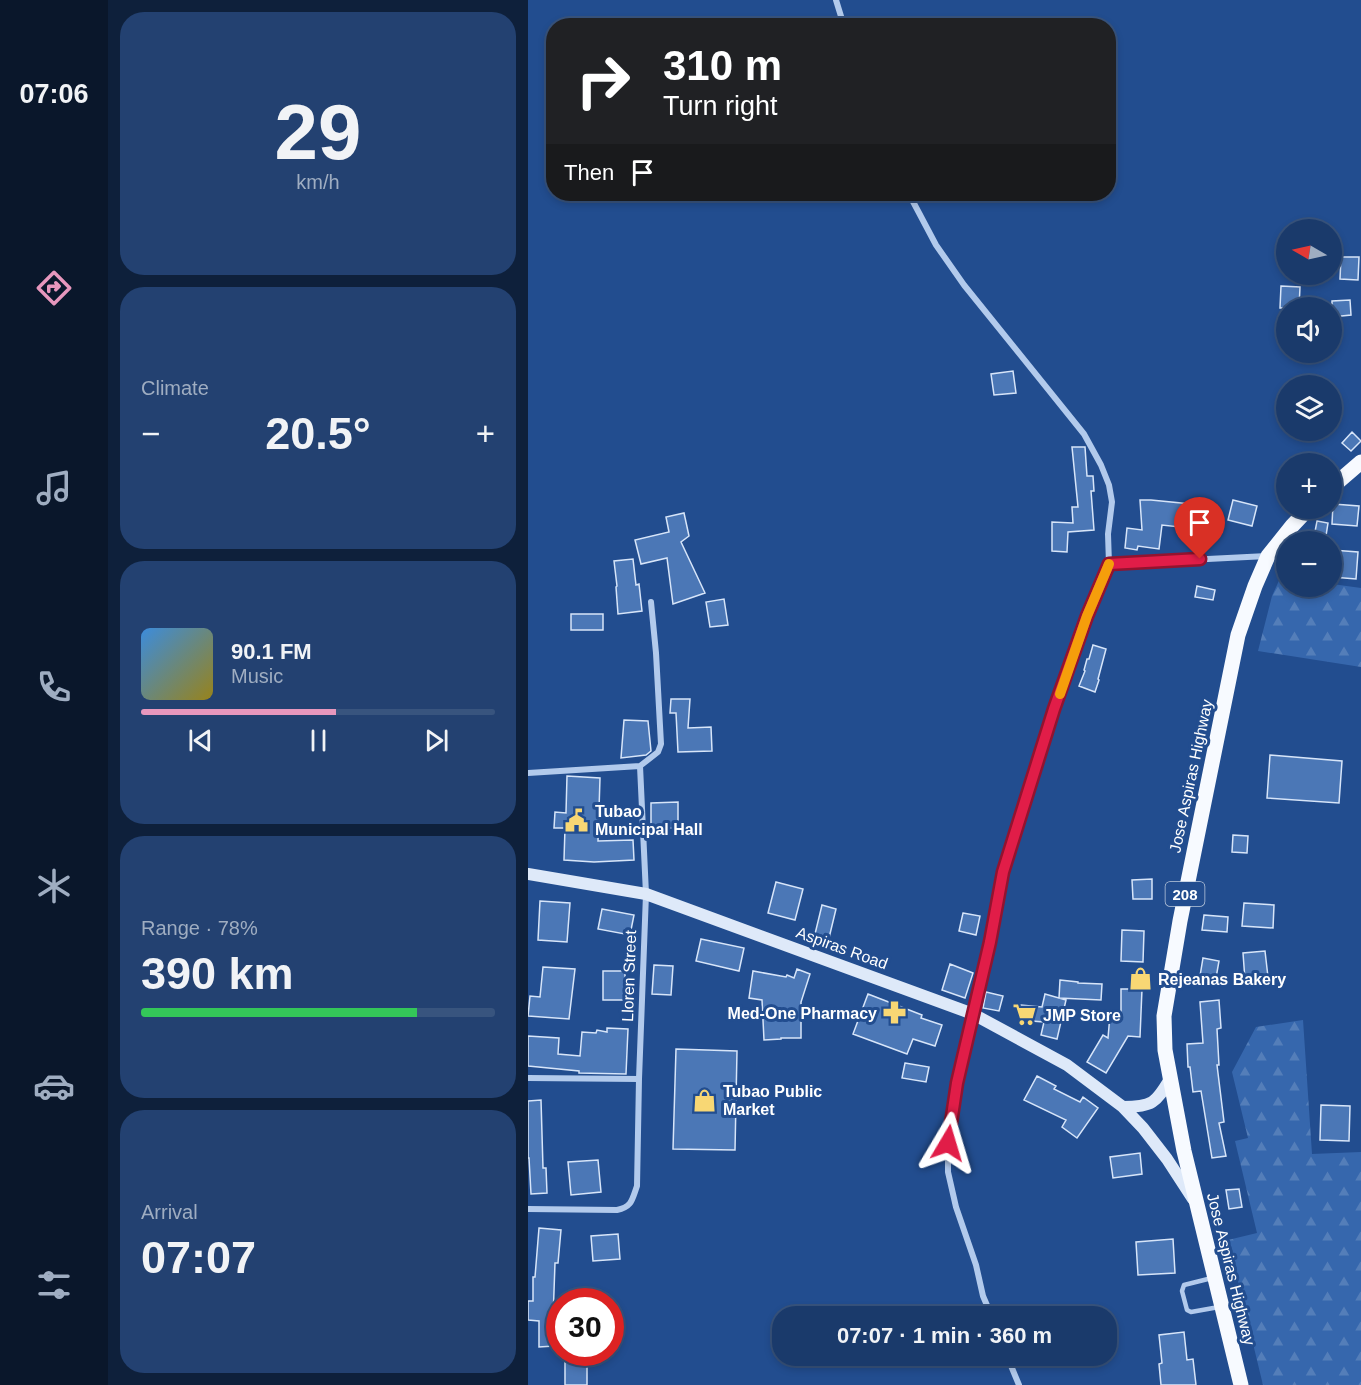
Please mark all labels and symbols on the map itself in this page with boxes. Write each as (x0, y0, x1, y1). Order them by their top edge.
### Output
north arrow (1276, 219, 1342, 285)
pin (1174, 497, 1225, 559)
street label: Jose Aspiras Highway (1166, 698, 1216, 854)
place label: Tubao Municipal Hall (595, 803, 703, 838)
public building icon: Tubao Municipal Hall (564, 807, 590, 833)
road number: 208 (1166, 882, 1204, 906)
street label: Aspiras Road (794, 924, 890, 972)
street label: Lloren Street (619, 929, 639, 1022)
shop icon: Rejeanas Bakery (1127, 966, 1153, 992)
place label: Rejeanas Bakery (1158, 971, 1286, 988)
pharmacy icon: Med-One Pharmacy (882, 1000, 908, 1026)
supermarket icon: JMP Store (1012, 1002, 1038, 1028)
place label: Med-One Pharmacy (728, 1005, 877, 1022)
place label: JMP Store (1043, 1007, 1121, 1024)
place label: Tubao Public Market (723, 1083, 822, 1118)
shop icon: Tubao Public Market (692, 1087, 718, 1113)
position arrow (916, 1111, 980, 1175)
street label: Jose Aspiras Highway (1204, 1191, 1258, 1347)
speed limit sign: 30 (546, 1288, 624, 1366)

